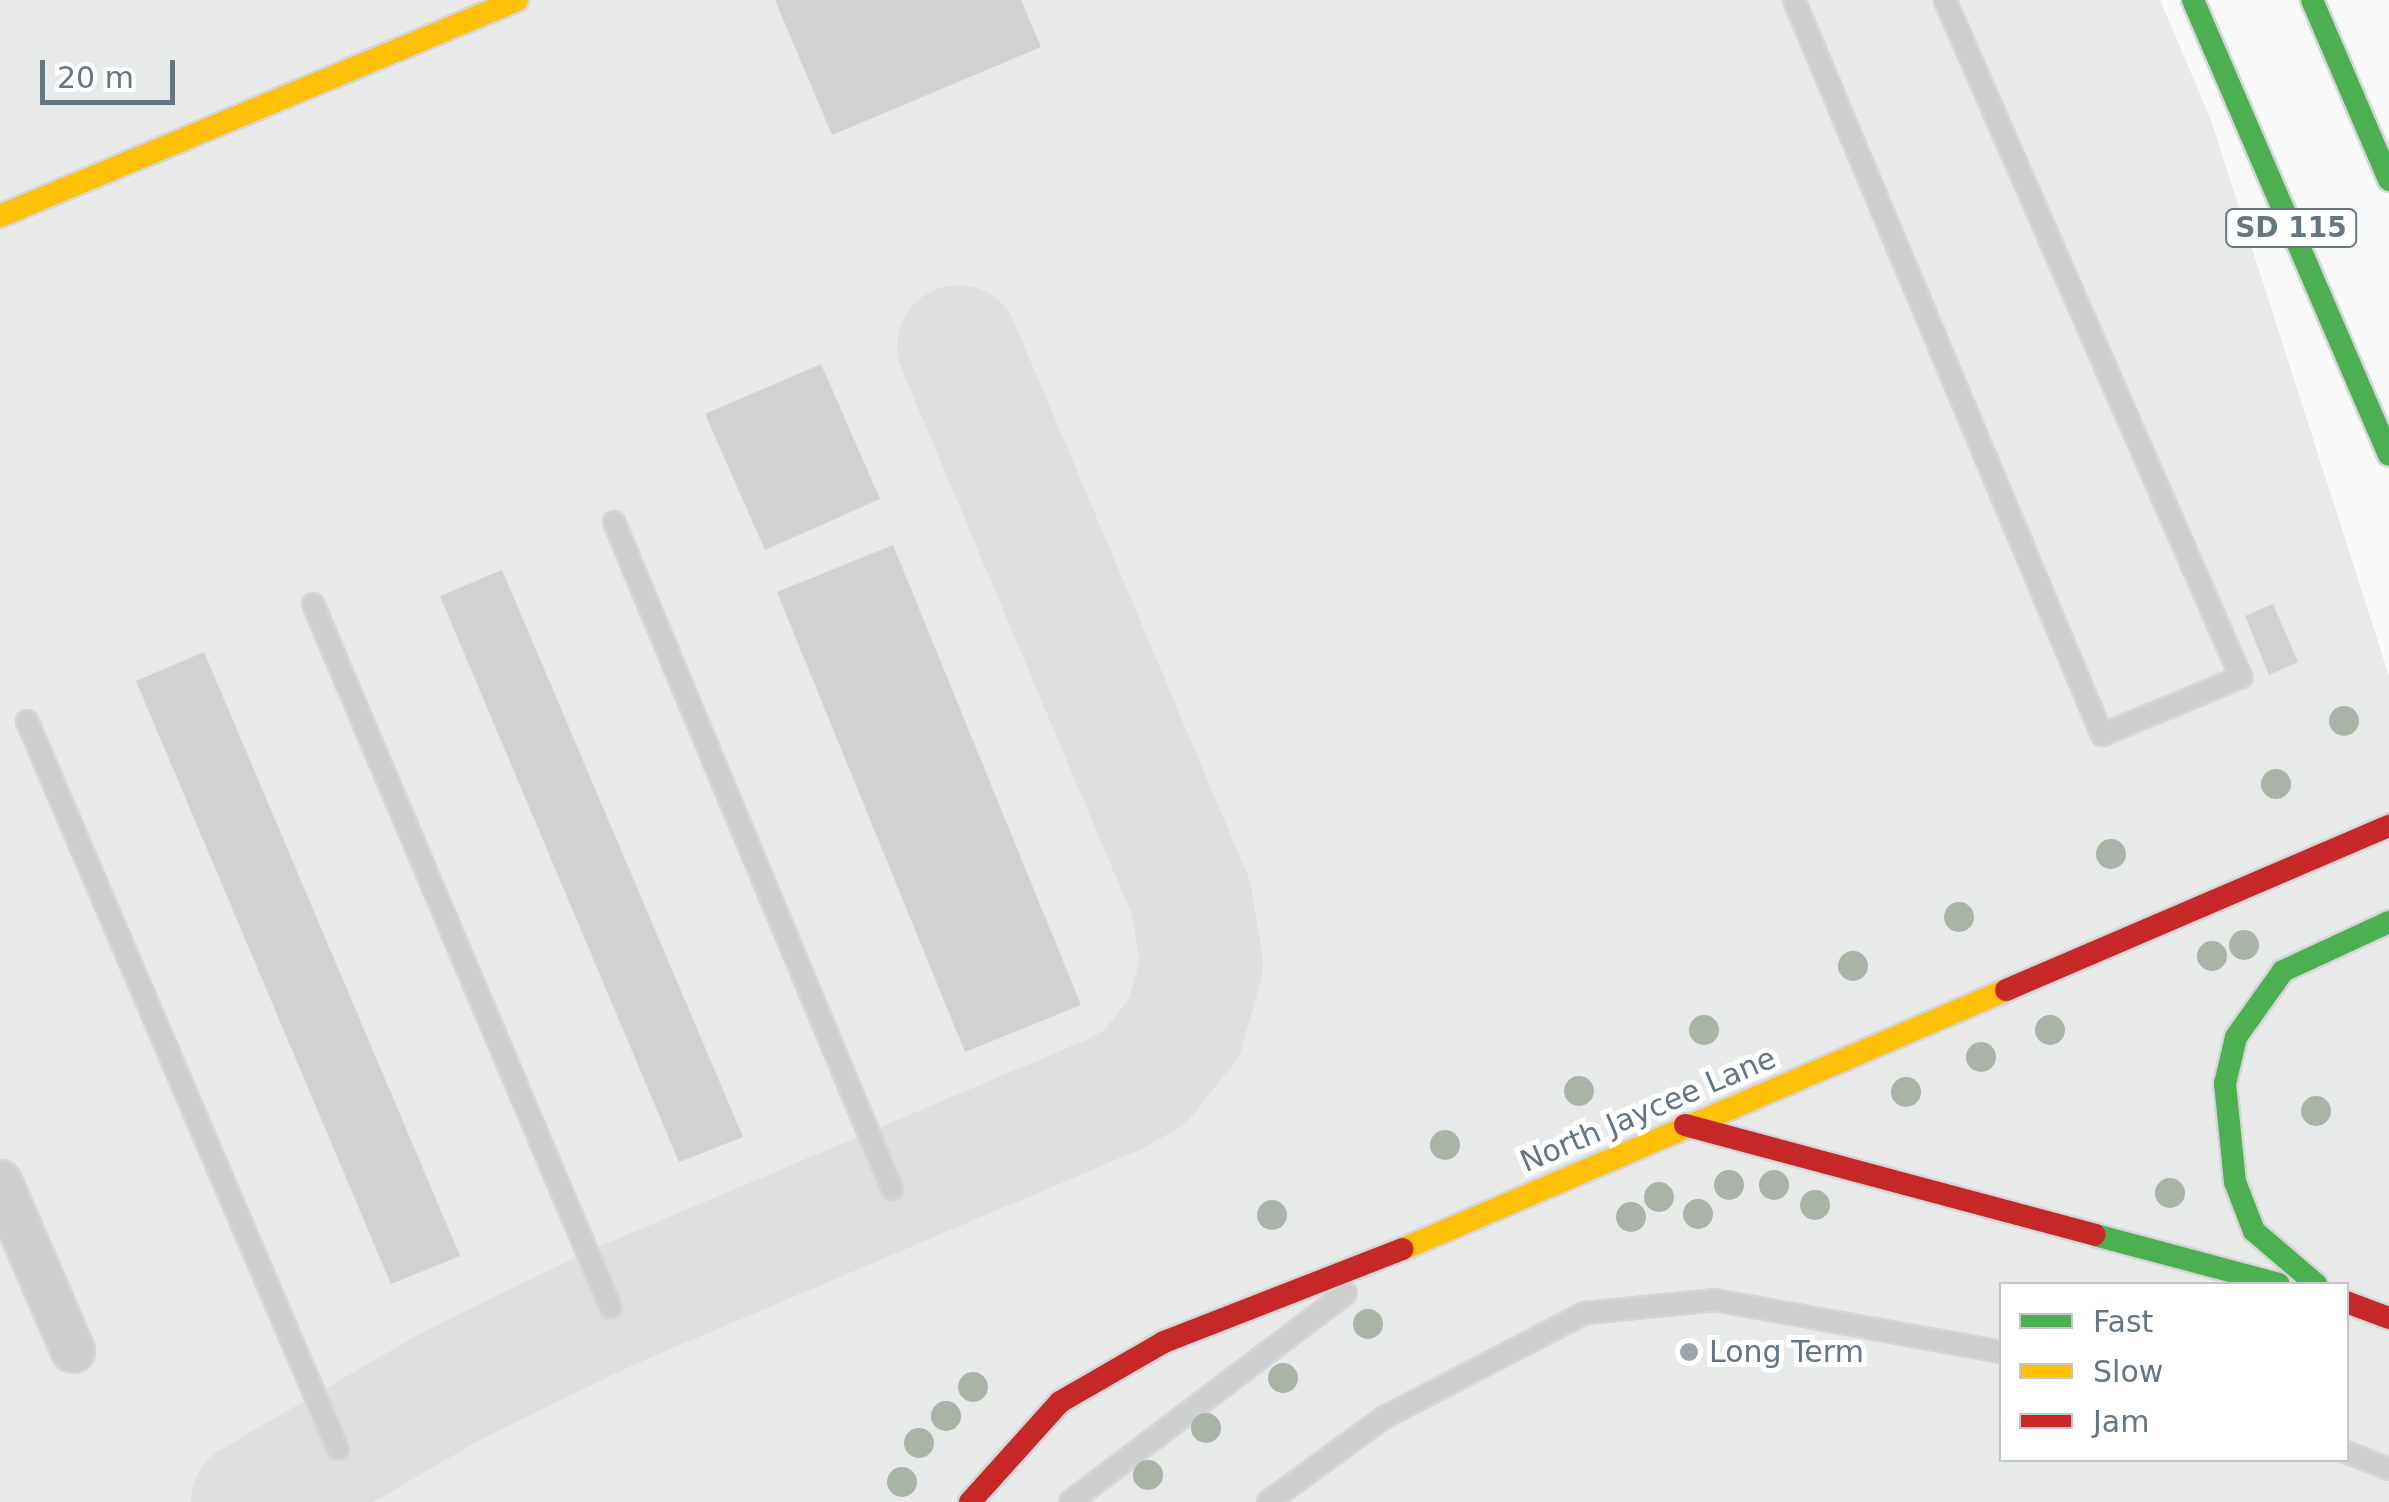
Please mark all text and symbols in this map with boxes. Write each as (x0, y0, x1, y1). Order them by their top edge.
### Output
scale bar (45, 40, 180, 102)
text: 20 m (57, 60, 134, 95)
road number: SD 115 (2224, 205, 2358, 251)
street label: North Jaycee Lane (1515, 1040, 1781, 1180)
legend (1999, 1282, 2349, 1462)
text: Fast (2093, 1304, 2153, 1339)
place label: Long Term (1709, 1334, 1864, 1370)
marker: Long Term (1678, 1341, 1700, 1363)
text: Slow (2093, 1354, 2163, 1389)
text: Jam (2093, 1404, 2149, 1439)

